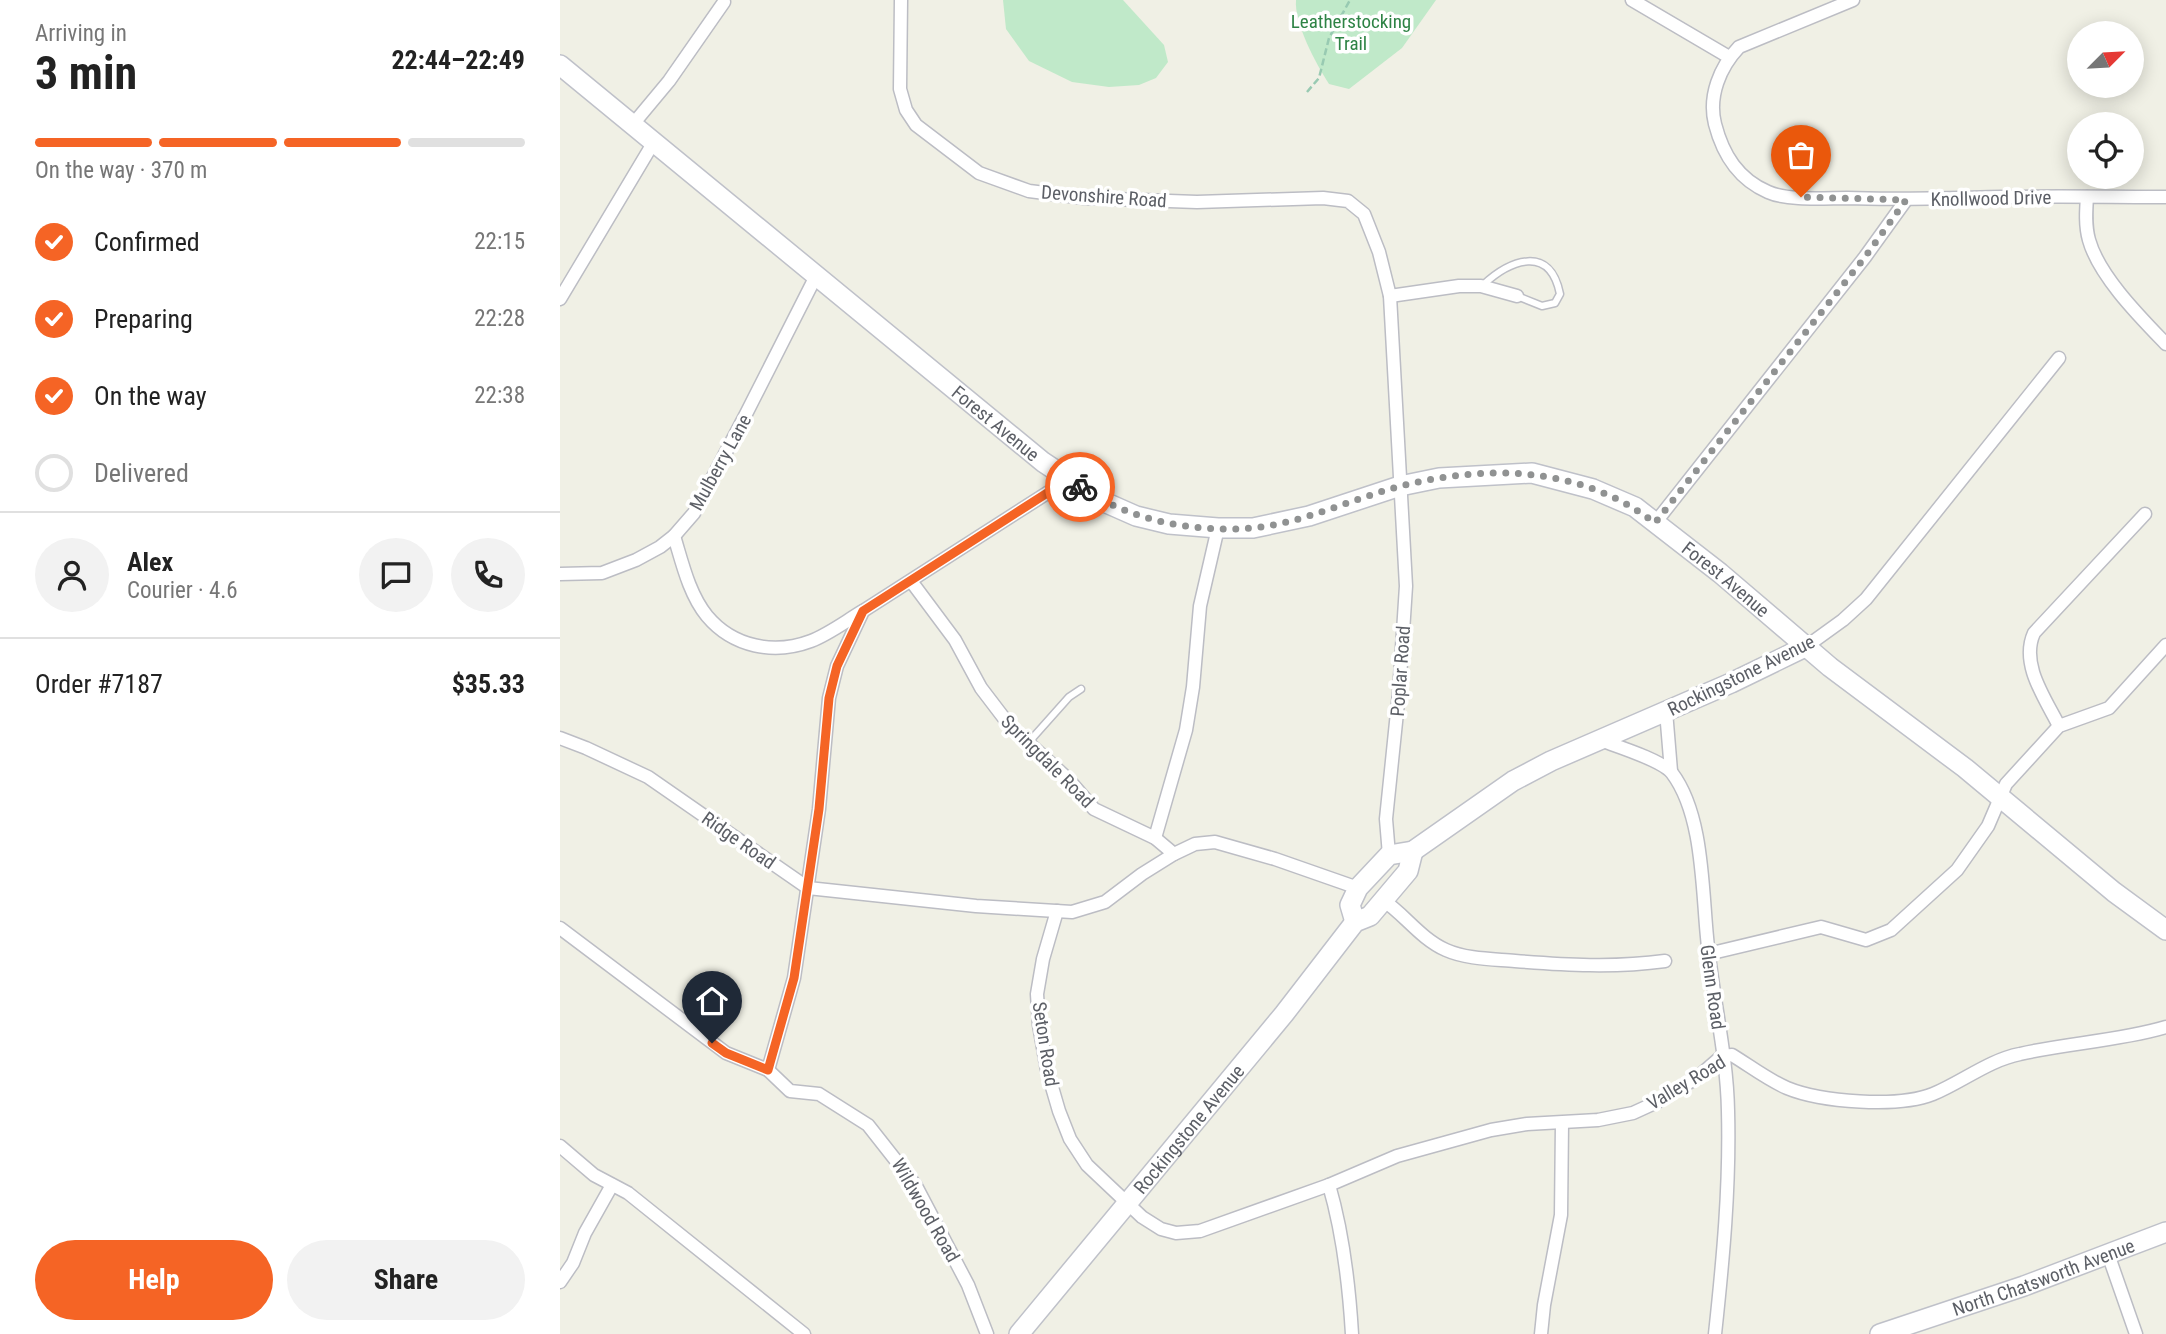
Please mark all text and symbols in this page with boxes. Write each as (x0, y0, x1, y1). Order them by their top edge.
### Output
park label: Leatherstocking Trail (1291, 10, 1411, 55)
text: Arriving in (35, 20, 127, 47)
north arrow (2067, 21, 2144, 98)
map controls (2067, 21, 2144, 189)
text: 22:44–22:49 (391, 45, 525, 75)
text: 3 min (35, 46, 137, 100)
button: locate (2067, 112, 2144, 189)
pin (1771, 125, 1831, 197)
icon: bag (1782, 136, 1820, 174)
text: On the way · 370 m (35, 157, 207, 184)
street label: Devonshire Road (1041, 181, 1167, 212)
street label: Knollwood Drive (1930, 186, 2052, 211)
icon: check (35, 223, 73, 261)
text: Confirmed (94, 227, 200, 257)
text: 22:15 (474, 228, 525, 255)
icon: check (35, 300, 73, 338)
text: Preparing (94, 304, 193, 334)
text: 22:28 (474, 305, 525, 332)
icon: check (35, 377, 73, 415)
text: On the way (94, 381, 207, 411)
street label: Forest Avenue (947, 381, 1044, 466)
text: 22:38 (474, 382, 525, 409)
street label: Mulberry Lane (685, 410, 756, 514)
courier (1045, 452, 1115, 522)
text: Delivered (94, 458, 189, 488)
icon: bike (1061, 468, 1099, 506)
street label: Forest Avenue (1677, 537, 1774, 622)
button: person (35, 538, 109, 612)
button: chat (359, 538, 433, 612)
button: phone (451, 538, 525, 612)
text: Alex (127, 547, 173, 577)
text: Courier · 4.6 (127, 577, 238, 604)
street label: Poplar Road (1386, 625, 1415, 717)
street label: Rockingstone Avenue (1664, 630, 1819, 721)
text: Order #7187 (35, 669, 163, 699)
text: $35.33 (452, 669, 525, 699)
street label: Springdale Road (996, 710, 1099, 813)
street label: Ridge Road (697, 807, 780, 874)
street label: Glenn Road (1695, 943, 1730, 1031)
pin (682, 971, 742, 1043)
icon: home (693, 982, 731, 1020)
street label: Seton Road (1027, 1000, 1064, 1088)
street label: Valley Road (1643, 1050, 1730, 1115)
street label: Rockingstone Avenue (1129, 1060, 1249, 1199)
street label: Wildwood Road (887, 1154, 965, 1266)
street label: North Chatsworth Avenue (1949, 1234, 2138, 1321)
button: Help (35, 1240, 273, 1320)
button: Share (287, 1240, 525, 1320)

